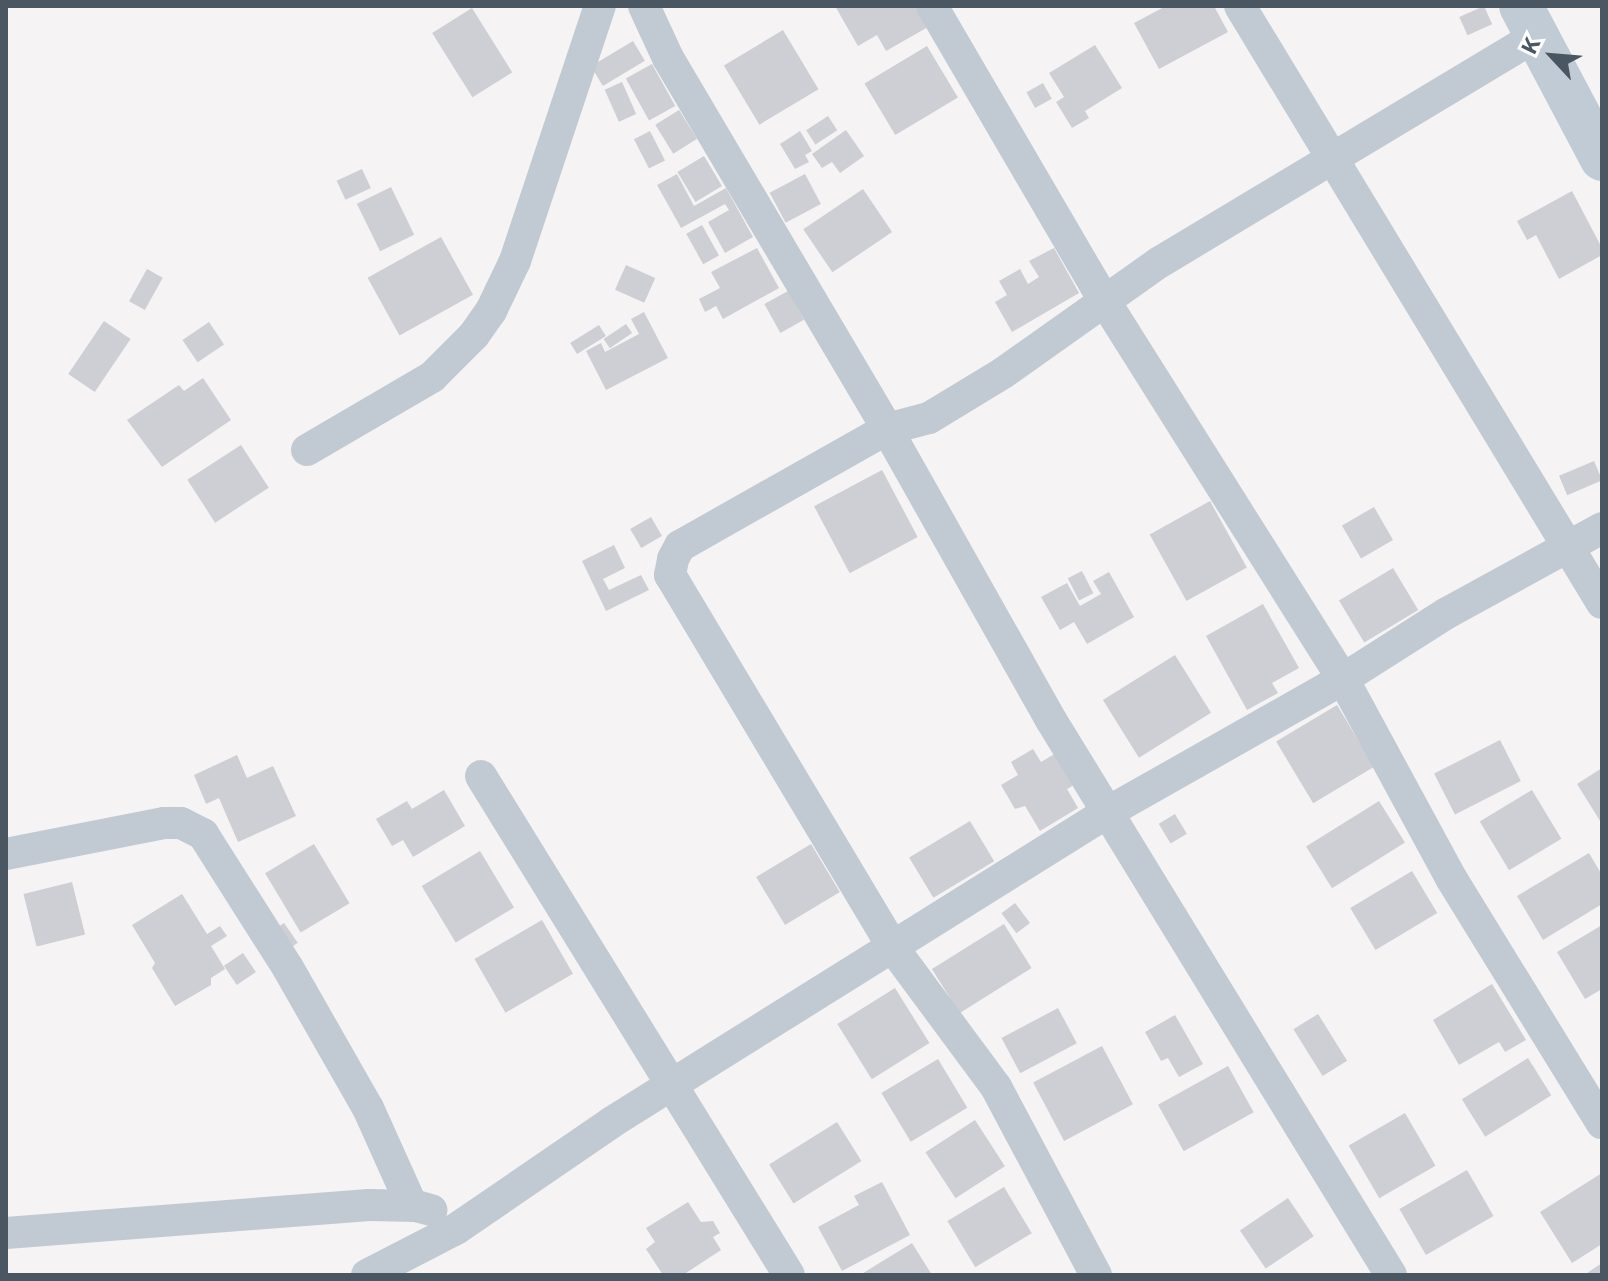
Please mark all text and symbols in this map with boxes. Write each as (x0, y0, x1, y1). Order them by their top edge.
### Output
north arrow (1512, 16, 1592, 96)
text: K (1514, 32, 1546, 58)

